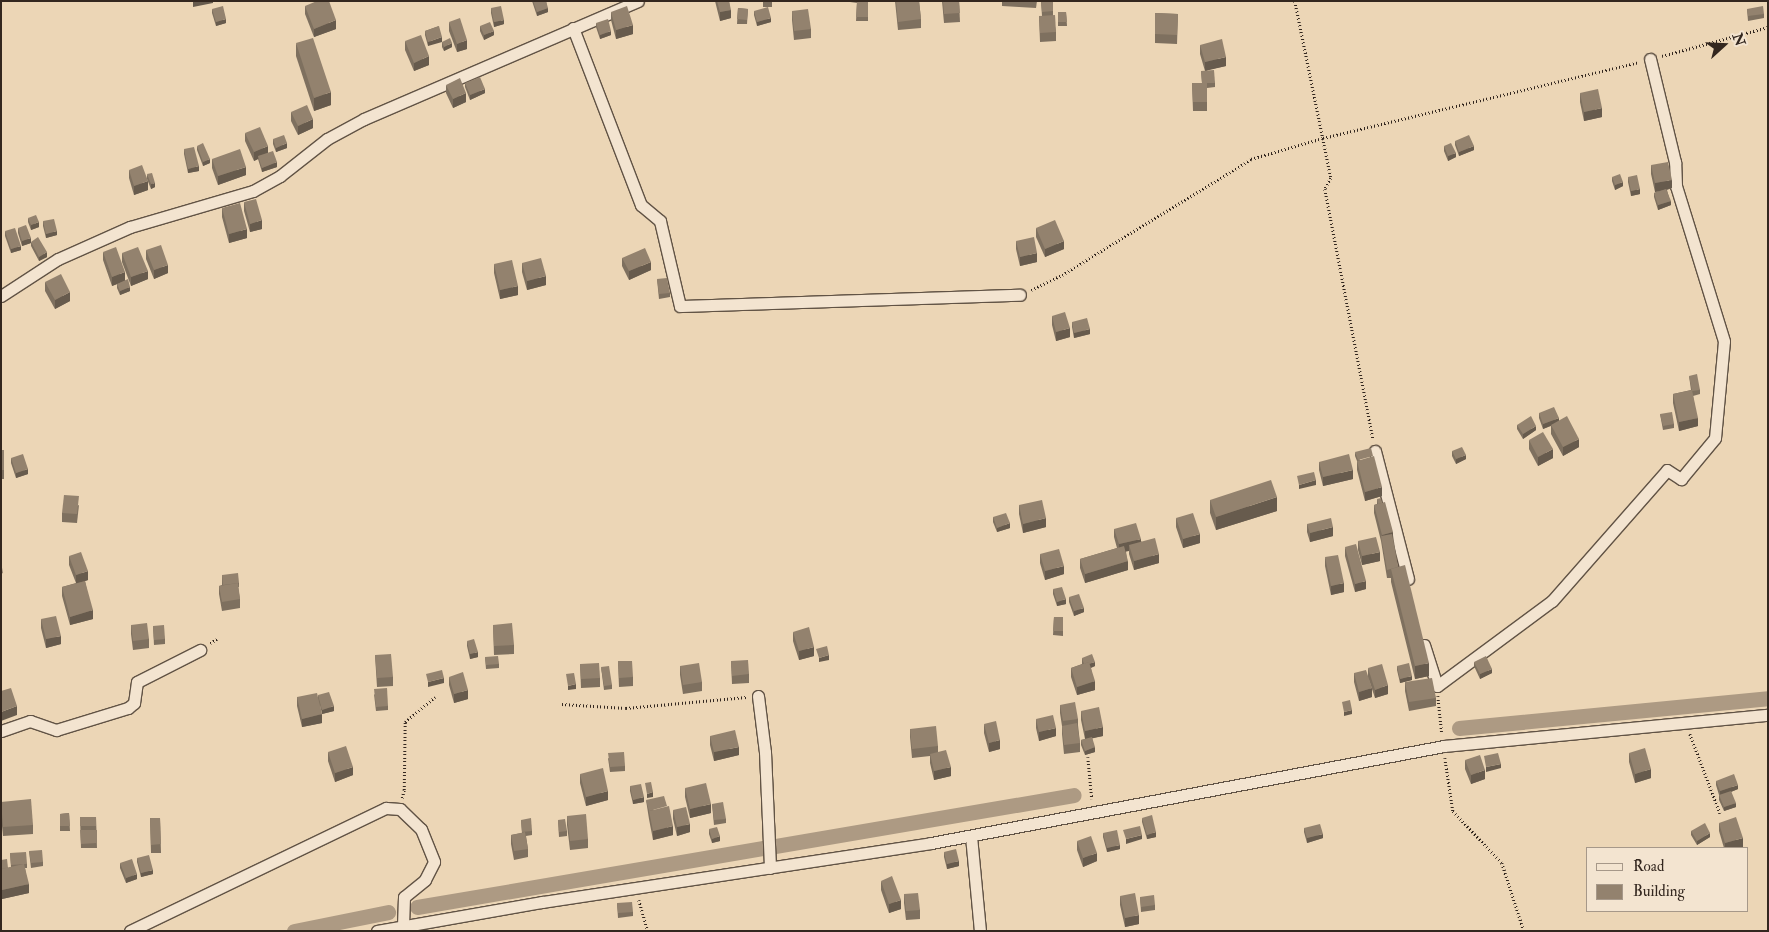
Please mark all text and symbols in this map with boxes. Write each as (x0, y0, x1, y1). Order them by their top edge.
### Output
north arrow (1699, 20, 1749, 70)
text: N (1728, 31, 1749, 48)
legend (1586, 847, 1749, 912)
text: Road (1633, 857, 1664, 876)
text: Building (1633, 882, 1685, 901)

